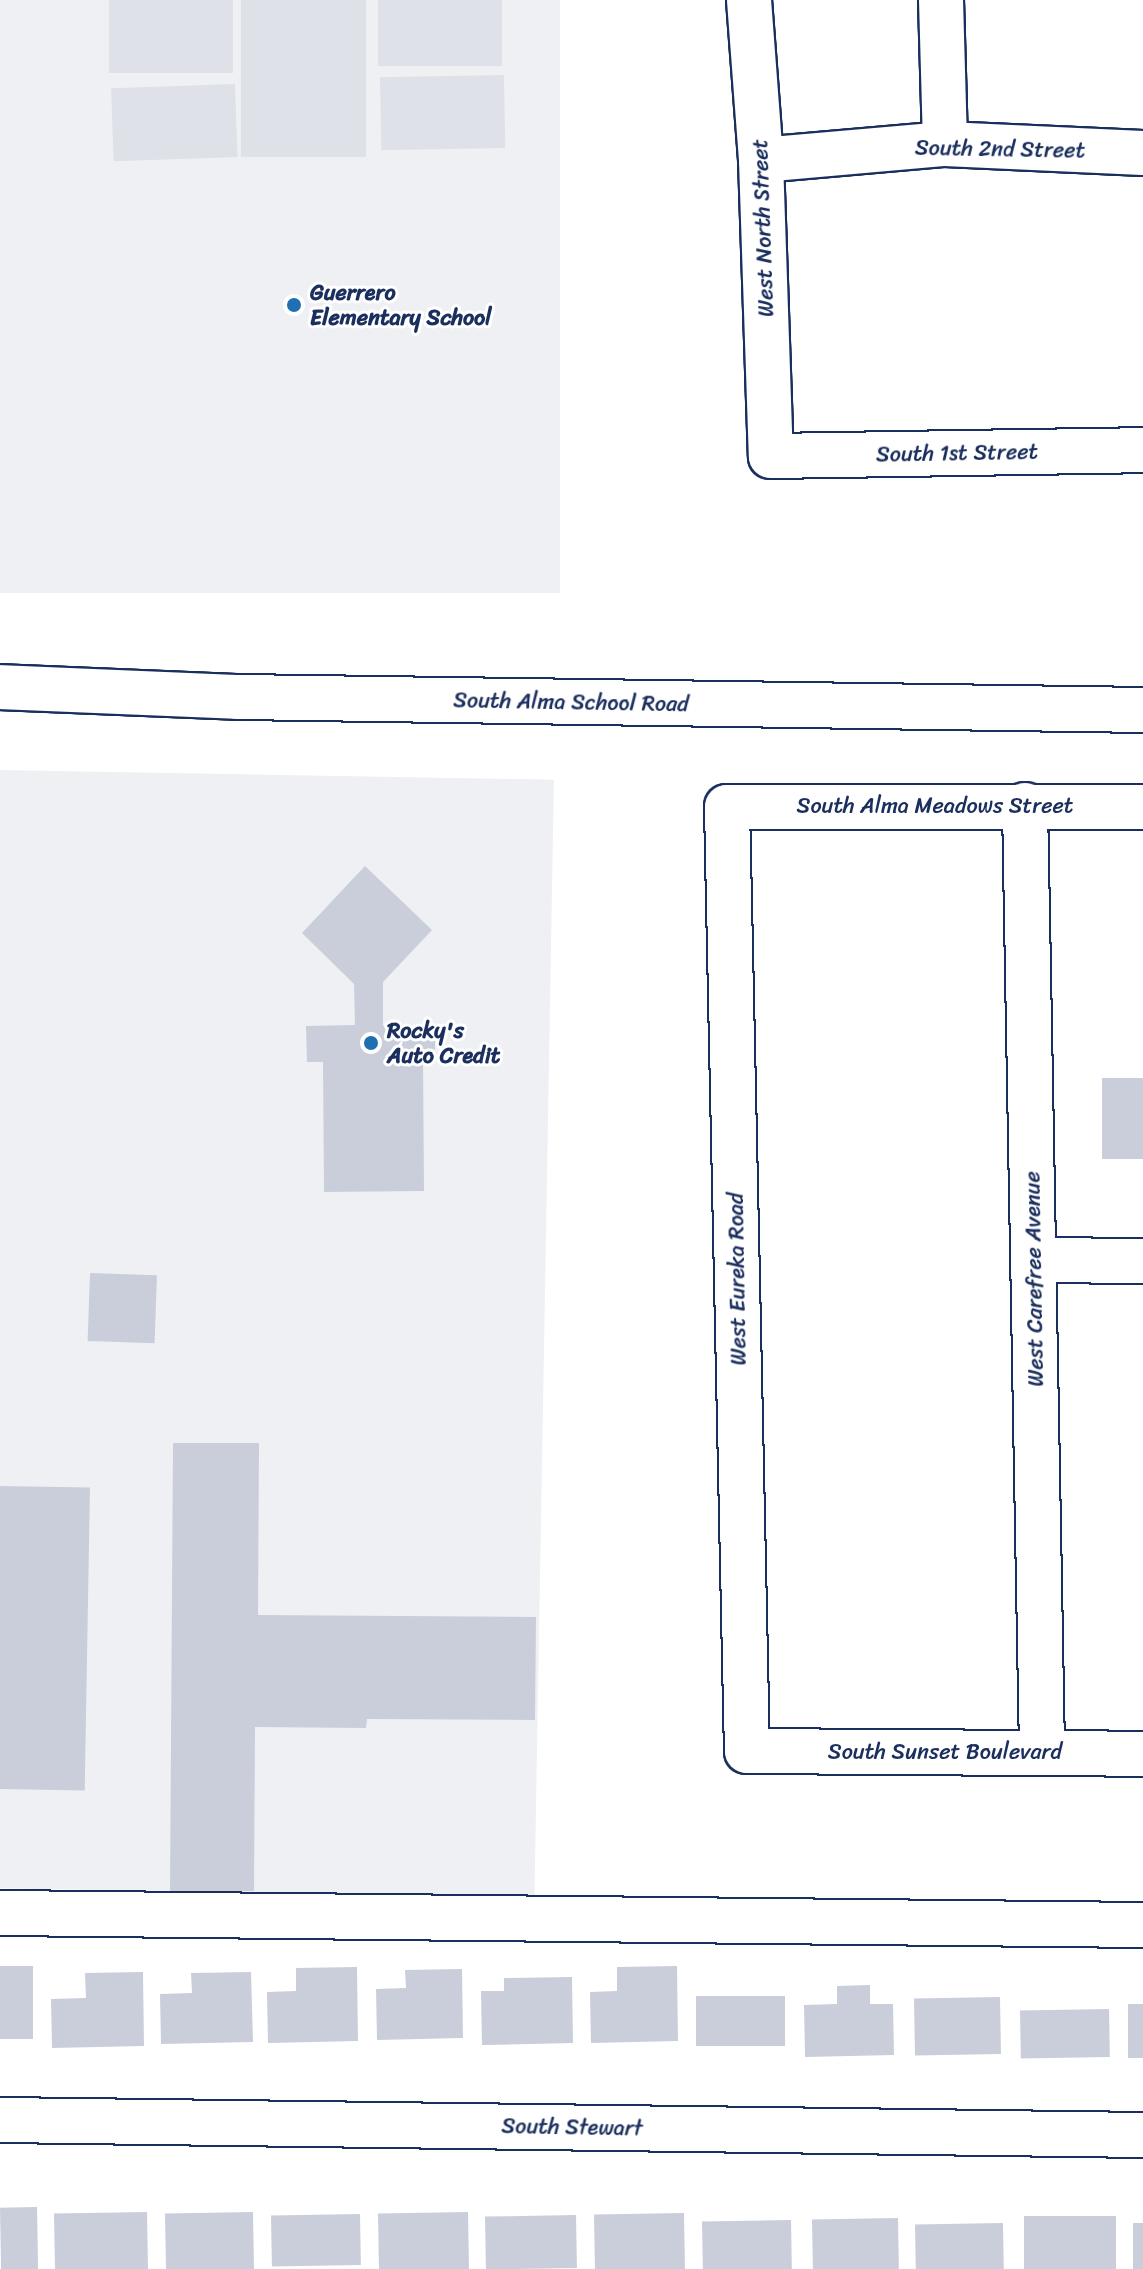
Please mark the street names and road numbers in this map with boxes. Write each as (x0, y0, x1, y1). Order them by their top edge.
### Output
street label: South 2nd Street (915, 134, 1085, 164)
street label: West North Street (747, 138, 779, 318)
street label: South 1st Street (876, 438, 1038, 468)
street label: South Alma School Road (453, 687, 689, 717)
street label: South Alma Meadows Street (798, 793, 1072, 819)
street label: West Carefree Avenue (1019, 1171, 1049, 1387)
street label: West Eureka Road (722, 1192, 752, 1366)
street label: South Sunset Boulevard (829, 1739, 1061, 1765)
street label: South Stewart (500, 2113, 644, 2141)

